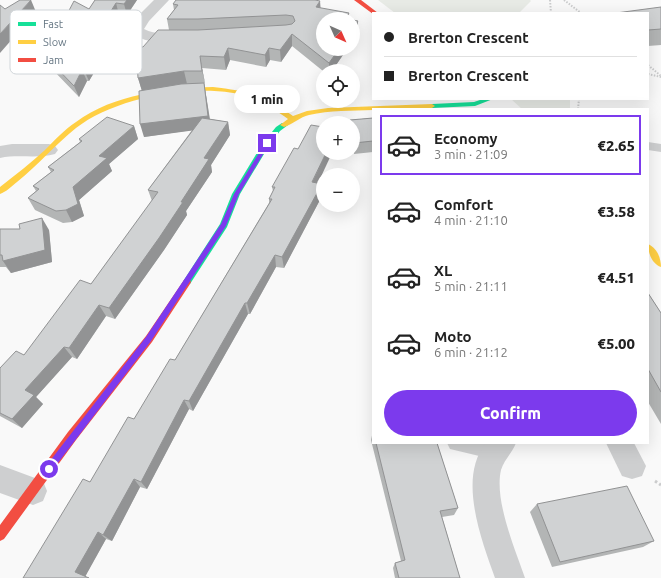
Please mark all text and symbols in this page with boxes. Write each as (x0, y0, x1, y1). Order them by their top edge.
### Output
legend (10, 10, 142, 74)
north arrow (316, 12, 360, 56)
map controls (316, 12, 360, 212)
text: Fast (43, 18, 64, 30)
text: Brerton Crescent (408, 29, 529, 46)
text: Slow (43, 36, 67, 48)
text: Jam (43, 54, 64, 66)
button: locate (316, 64, 360, 108)
text: Brerton Crescent (408, 67, 529, 84)
callout: 1 min (234, 85, 300, 113)
text: 1 min (250, 92, 284, 106)
button: + (316, 116, 360, 160)
icon: car (386, 127, 422, 163)
text: Economy (434, 130, 498, 147)
route end (258, 134, 276, 152)
text: €2.65 (597, 137, 635, 154)
text: 3 min · 21:09 (434, 147, 508, 161)
button: − (316, 168, 360, 212)
icon: car (386, 193, 422, 229)
text: Comfort (434, 196, 493, 213)
text: €3.58 (597, 203, 635, 220)
text: 4 min · 21:10 (434, 213, 508, 227)
icon: car (386, 259, 422, 295)
text: XL (434, 262, 452, 279)
text: €4.51 (597, 269, 635, 286)
text: 5 min · 21:11 (434, 279, 508, 293)
icon: car (386, 325, 422, 361)
text: Moto (434, 328, 472, 345)
text: €5.00 (597, 335, 635, 352)
text: 6 min · 21:12 (434, 345, 508, 359)
button: Confirm (384, 390, 637, 436)
route start (40, 460, 58, 478)

